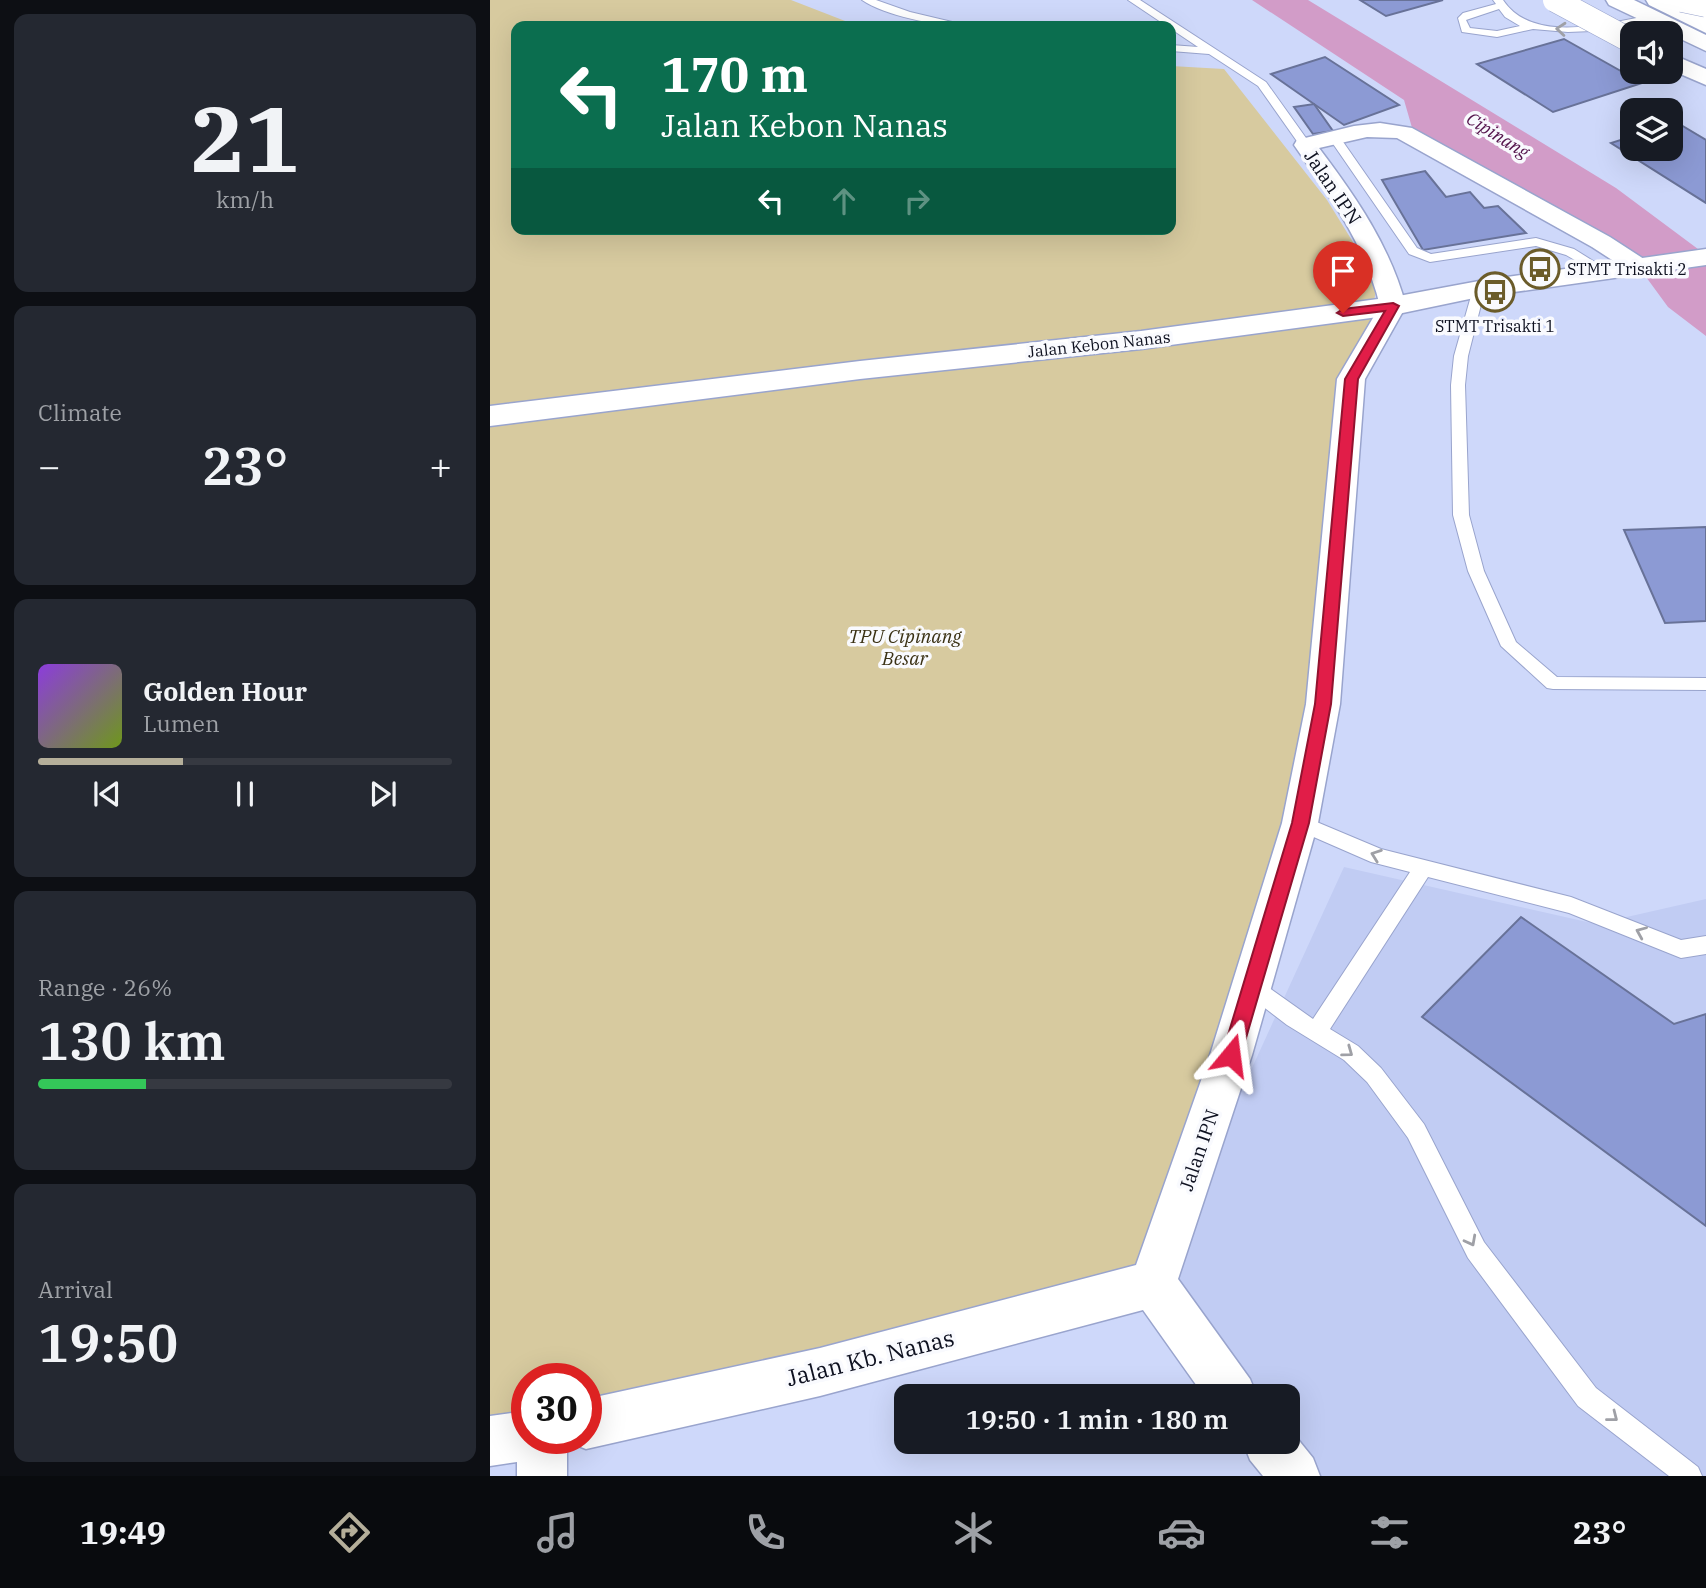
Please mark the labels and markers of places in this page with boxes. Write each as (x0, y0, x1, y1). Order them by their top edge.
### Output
pin (1313, 241, 1373, 313)
bus stop icon: STMT Trisakti 2 (1519, 248, 1561, 290)
place label: STMT Trisakti 2 (1567, 259, 1687, 279)
bus stop icon: STMT Trisakti 1 (1474, 271, 1516, 313)
place label: STMT Trisakti 1 (1435, 316, 1555, 336)

